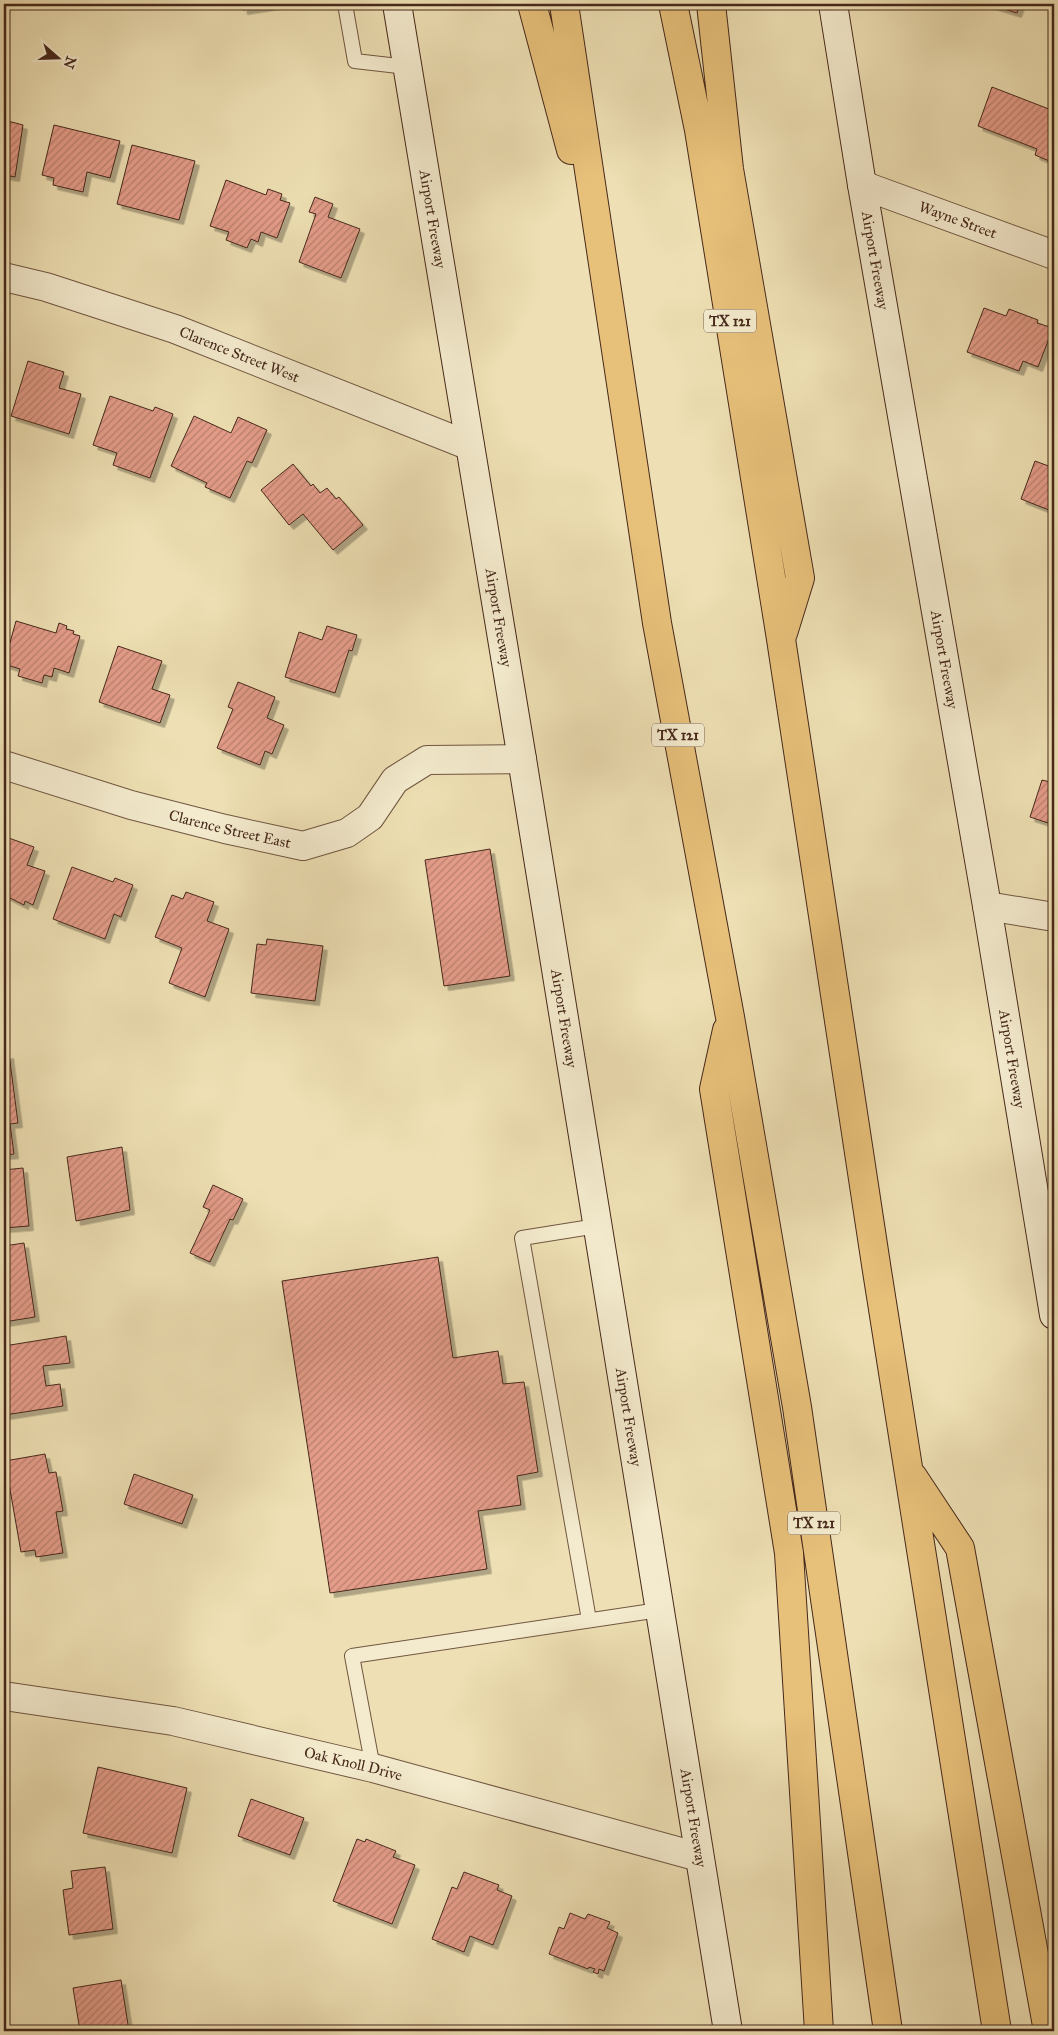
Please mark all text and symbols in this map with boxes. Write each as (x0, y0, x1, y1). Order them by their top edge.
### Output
north arrow (32, 32, 82, 82)
text: N (60, 54, 80, 71)
street label: Airport Freeway (415, 167, 450, 271)
street label: Wayne Street (916, 198, 1000, 243)
street label: Airport Freeway (858, 209, 893, 312)
road number: TX 121 (704, 310, 756, 332)
street label: Clarence Street West (177, 323, 303, 387)
street label: Airport Freeway (481, 566, 516, 669)
street label: Airport Freeway (927, 608, 962, 711)
road number: TX 121 (652, 724, 704, 746)
street label: Clarence Street East (167, 806, 293, 852)
street label: Airport Freeway (547, 967, 581, 1070)
street label: Airport Freeway (995, 1007, 1029, 1110)
street label: Airport Freeway (612, 1366, 646, 1469)
road number: TX 121 (788, 1512, 840, 1535)
street label: Oak Knoll Drive (302, 1743, 404, 1785)
street label: Airport Freeway (676, 1766, 710, 1870)

